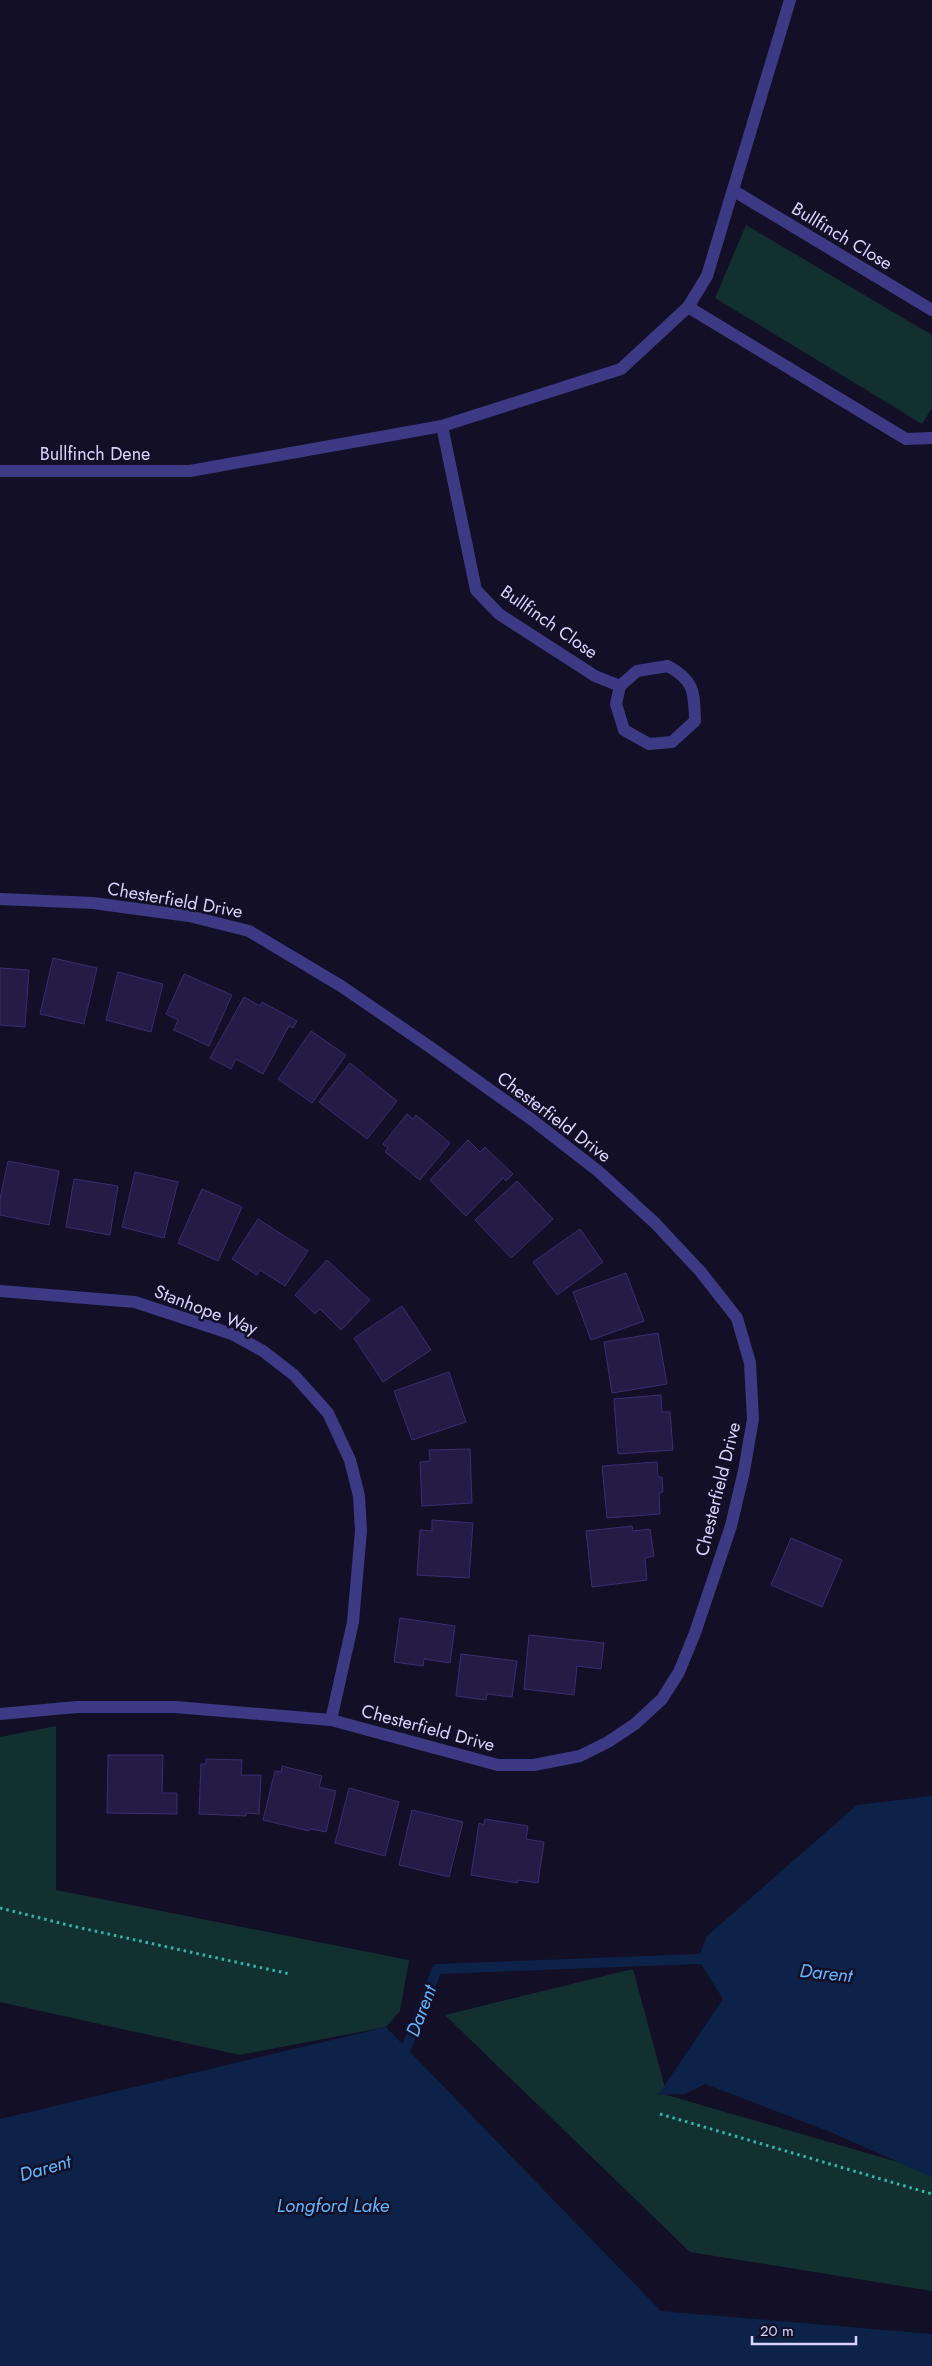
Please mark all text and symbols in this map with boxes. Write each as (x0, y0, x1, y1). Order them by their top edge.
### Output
street label: Bullfinch Close (787, 196, 897, 276)
street label: Bullfinch Dene (40, 441, 150, 467)
street label: Bullfinch Close (495, 579, 603, 665)
street label: Chesterfield Drive (105, 875, 245, 925)
street label: Chesterfield Drive (491, 1065, 617, 1169)
street label: Stanhope Way (150, 1278, 262, 1342)
street label: Chesterfield Drive (689, 1419, 747, 1559)
street label: Chesterfield Drive (358, 1698, 498, 1758)
water label: Darent (798, 1957, 855, 1989)
water label: Darent (399, 1980, 444, 2040)
water label: Darent (16, 2147, 76, 2188)
water label: Longford Lake (277, 2192, 390, 2219)
scale bar (752, 2314, 856, 2346)
text: 20 m (760, 2320, 794, 2342)

